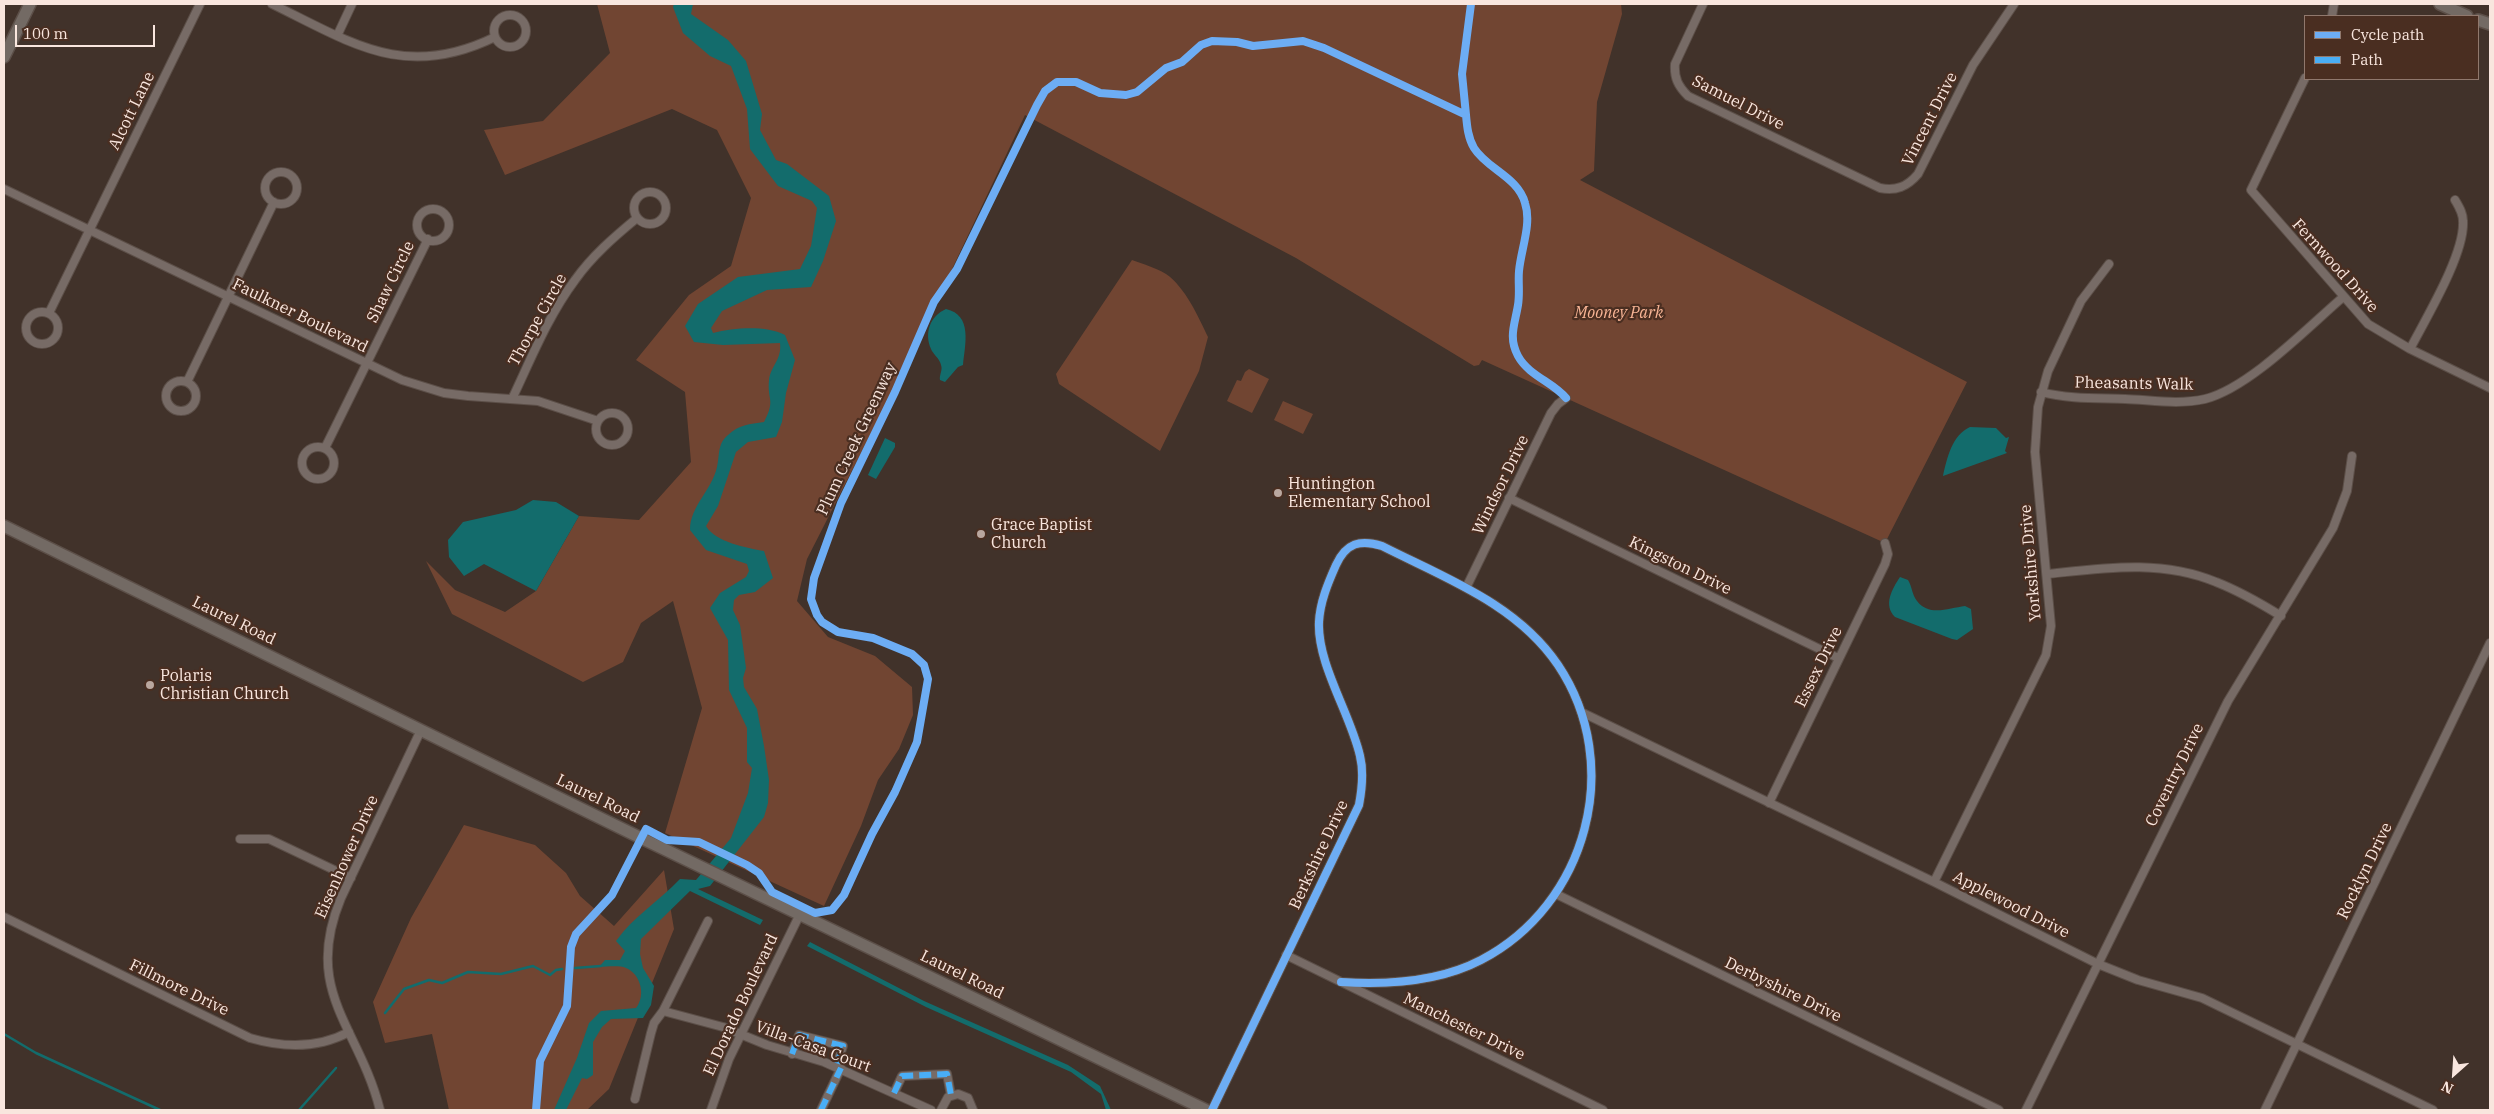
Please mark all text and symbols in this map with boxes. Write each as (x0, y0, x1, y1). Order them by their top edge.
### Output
scale bar (18, 15, 158, 47)
legend (2304, 15, 2479, 80)
text: 100 m (23, 24, 68, 43)
text: Cycle path (2351, 25, 2424, 44)
text: Path (2351, 50, 2383, 69)
street label: Alcott Lane (105, 69, 159, 153)
street label: Vincent Drive (1898, 69, 1962, 169)
street label: Samuel Drive (1689, 72, 1787, 134)
street label: Fernwood Drive (2288, 215, 2382, 317)
street label: Shaw Circle (363, 238, 419, 326)
street label: Thorpe Circle (505, 270, 571, 370)
street label: Faulkner Boulevard (229, 275, 371, 357)
park label: Mooney Park (1575, 303, 1663, 323)
street label: Plum Creek Greenway (813, 360, 901, 518)
street label: Pheasants Walk (2074, 373, 2194, 395)
street label: Windsor Drive (1469, 432, 1533, 538)
place label: Huntington Elementary School (1288, 474, 1431, 512)
marker: Huntington Elementary School (1272, 487, 1284, 499)
street label: Yorkshire Drive (2016, 504, 2046, 622)
place label: Grace Baptist Church (991, 515, 1092, 553)
marker: Grace Baptist Church (975, 528, 987, 540)
street label: Kingston Drive (1625, 533, 1735, 599)
street label: Laurel Road (189, 593, 279, 649)
street label: Essex Drive (1791, 624, 1847, 710)
place label: Polaris Christian Church (160, 666, 289, 704)
marker: Polaris Christian Church (144, 679, 156, 691)
street label: Coventry Drive (2142, 720, 2208, 830)
street label: Laurel Road (553, 771, 643, 827)
street label: Eisenhower Drive (311, 792, 383, 922)
street label: Berkshire Drive (1285, 797, 1353, 913)
street label: Rocklyn Drive (2333, 820, 2397, 922)
street label: Applewood Drive (1949, 867, 2073, 943)
street label: El Dorado Boulevard (700, 931, 782, 1079)
street label: Laurel Road (917, 947, 1007, 1003)
street label: Derbyshire Drive (1721, 953, 1845, 1027)
street label: Fillmore Drive (126, 956, 232, 1020)
street label: Manchester Drive (1400, 989, 1528, 1065)
street label: Villa-Casa Court (753, 1017, 873, 1077)
north arrow (2429, 1049, 2479, 1099)
text: N (2439, 1077, 2456, 1098)

